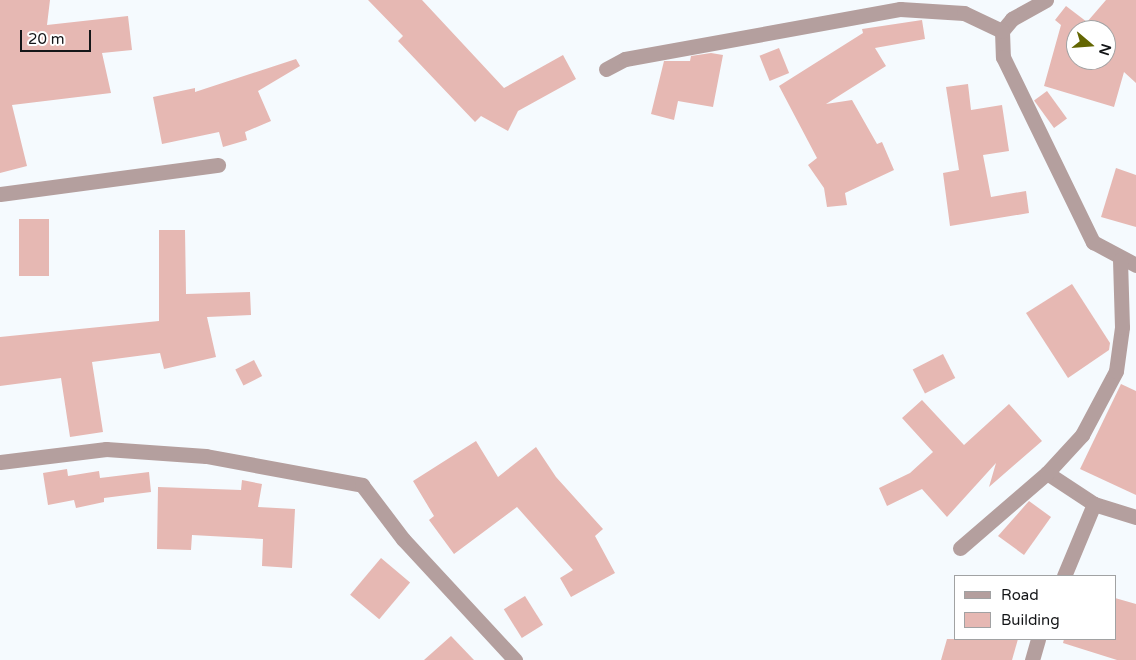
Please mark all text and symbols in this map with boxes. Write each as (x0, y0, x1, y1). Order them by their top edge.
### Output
scale bar (22, 20, 94, 52)
north arrow (1066, 20, 1116, 70)
text: 20 m (28, 30, 65, 48)
text: N (1095, 42, 1115, 57)
legend (954, 575, 1116, 640)
text: Road (1001, 586, 1039, 604)
text: Building (1001, 611, 1060, 629)

